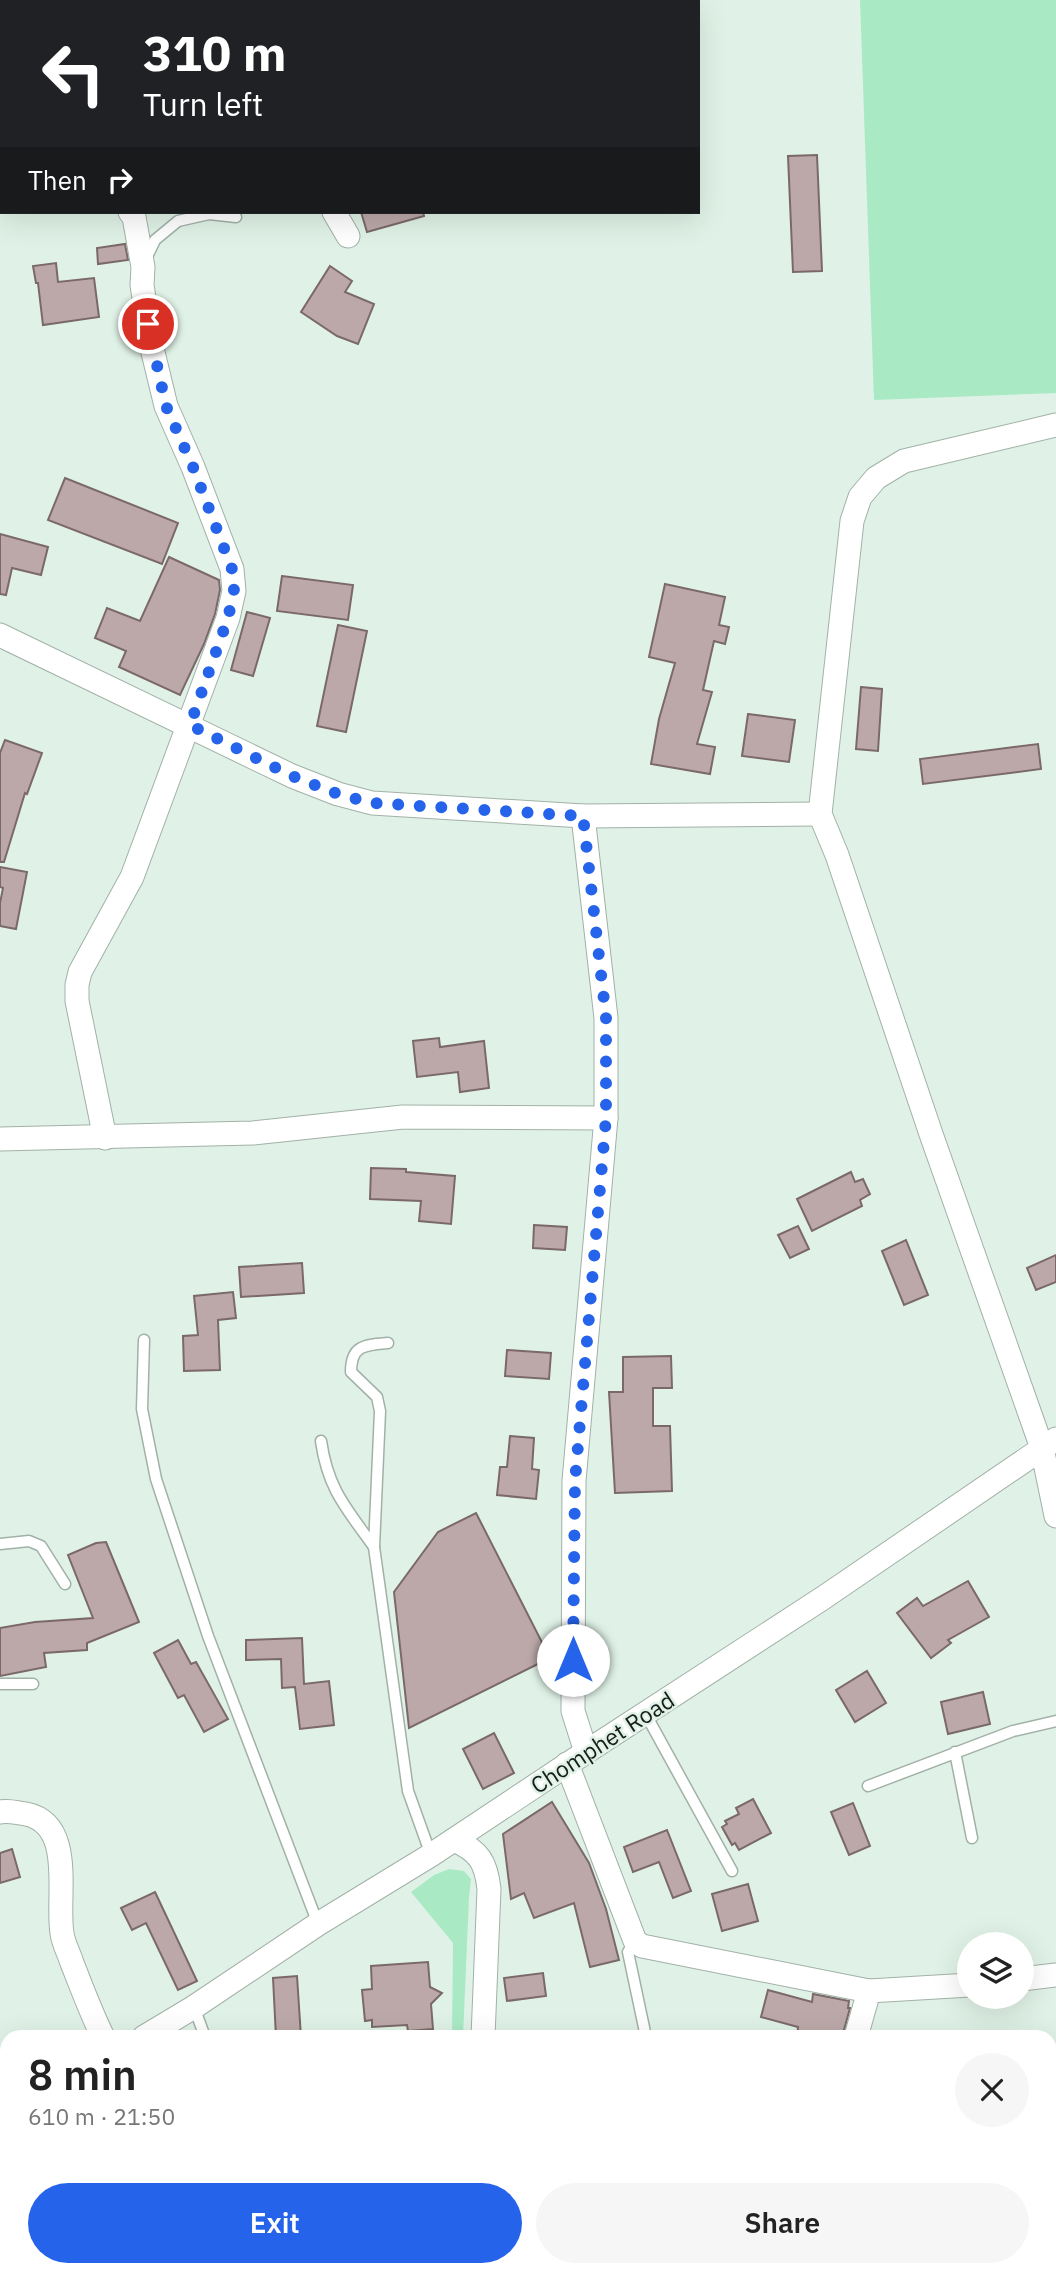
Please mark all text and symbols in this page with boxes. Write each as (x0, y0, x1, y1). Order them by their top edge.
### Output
text: 310 m (143, 21, 287, 84)
icon: left (28, 28, 119, 119)
text: Turn left (143, 83, 263, 125)
icon: right (101, 161, 139, 199)
text: Then (28, 163, 87, 197)
pin (118, 294, 178, 354)
icon: arrive (129, 305, 167, 343)
position arrow (536, 1623, 610, 1697)
street label: Chomphet Road (524, 1684, 680, 1800)
map controls (957, 1932, 1034, 2009)
button: layers (957, 1932, 1034, 2009)
text: 8 min (28, 2047, 137, 2102)
button: close (955, 2053, 1029, 2127)
text: 610 m · 21:50 (28, 2101, 175, 2131)
button: Exit (28, 2183, 522, 2263)
button: Share (536, 2183, 1029, 2263)

